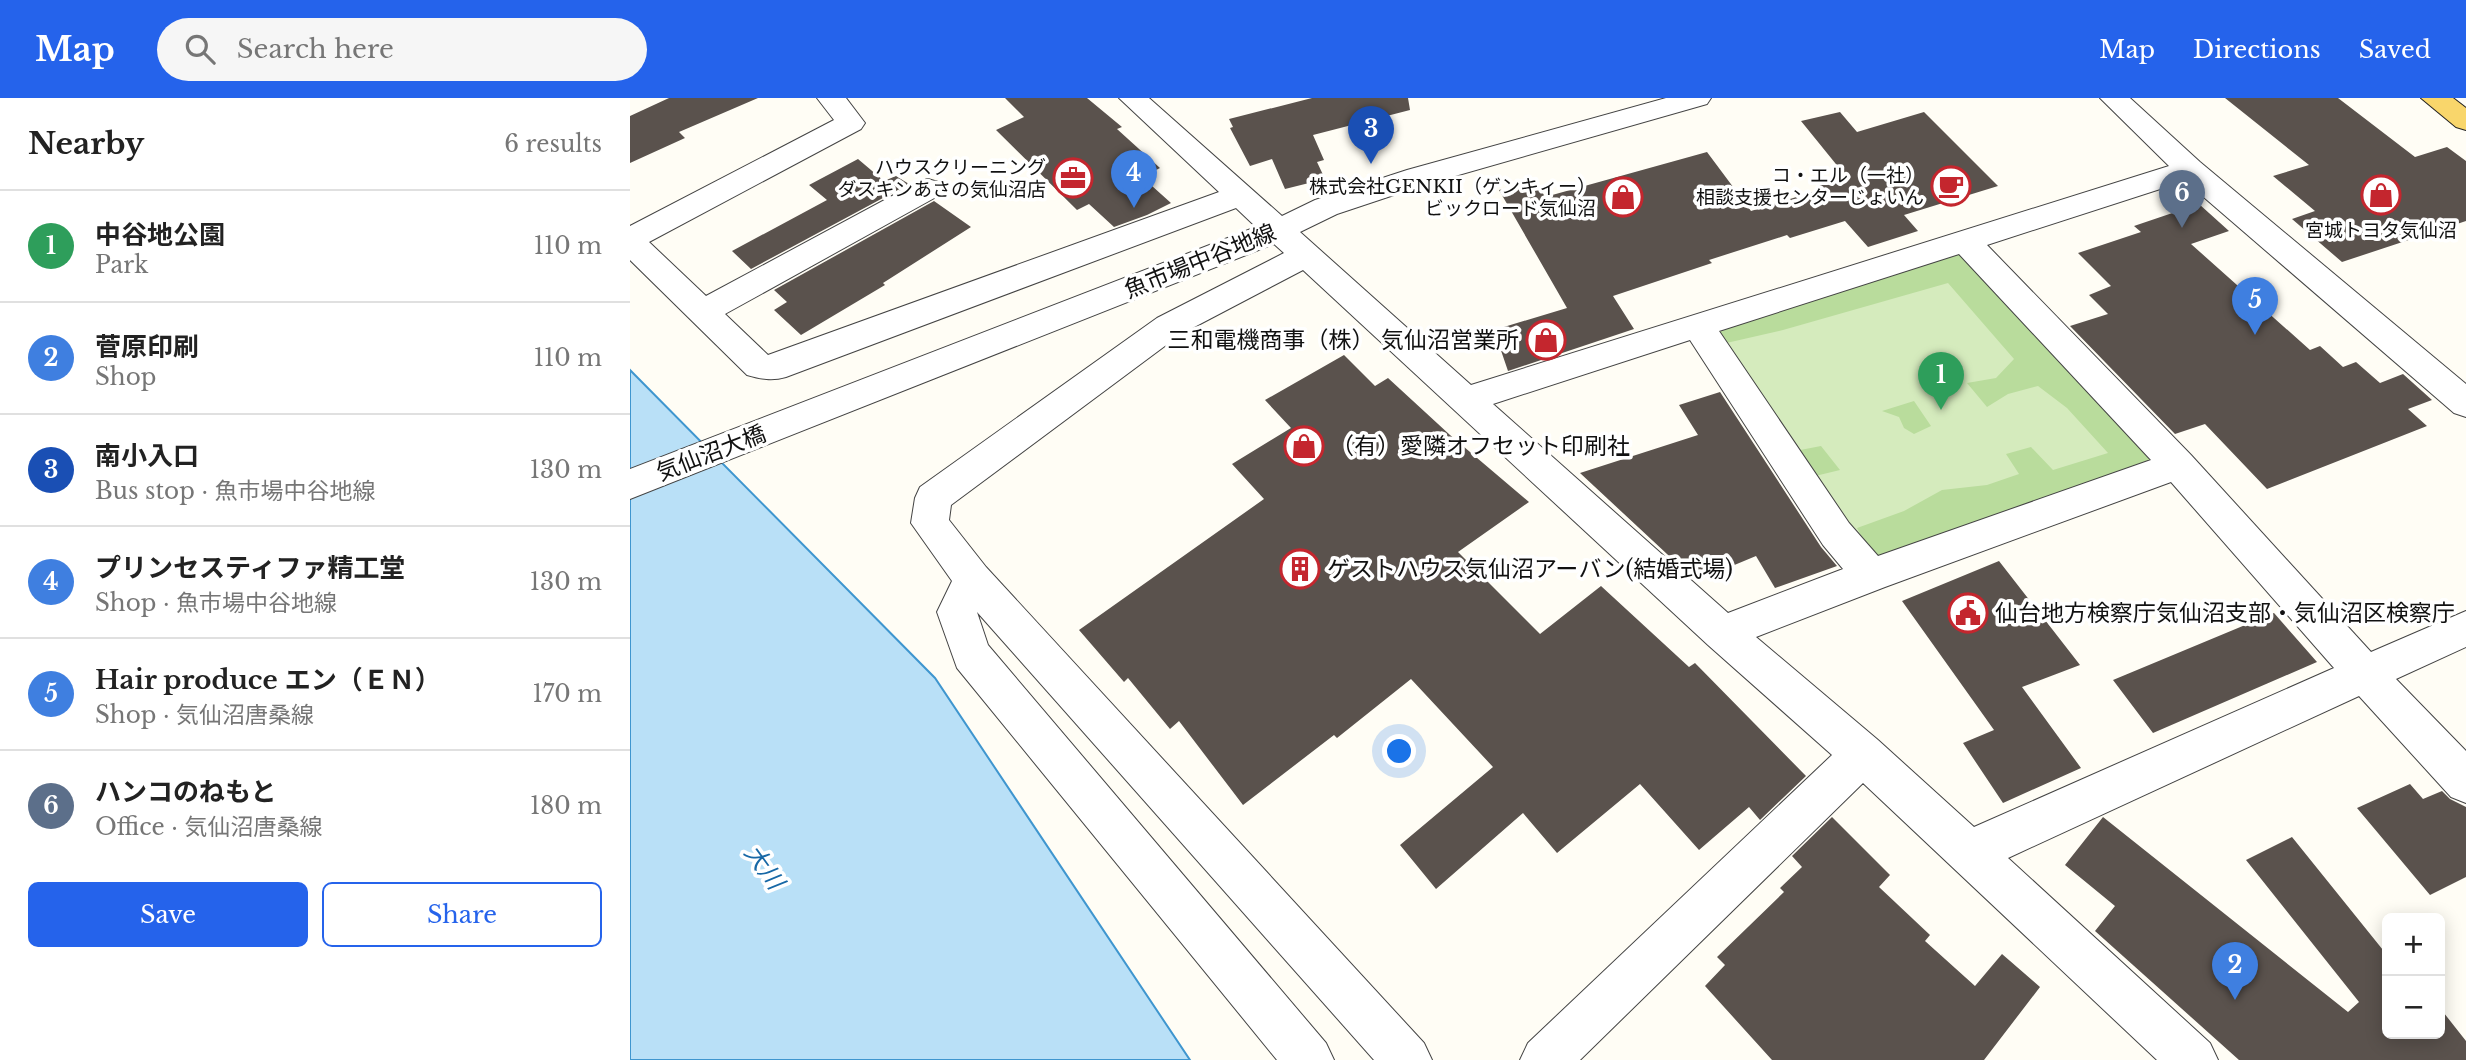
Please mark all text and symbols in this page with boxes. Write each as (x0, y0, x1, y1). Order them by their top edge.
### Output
search box (157, 18, 647, 81)
text: Map (35, 29, 115, 70)
icon: search (181, 30, 219, 68)
text: Search here (237, 33, 394, 65)
text: Map (2099, 35, 2155, 64)
text: Directions (2193, 35, 2321, 64)
text: Saved (2359, 35, 2431, 64)
pin: 3 (1348, 106, 1394, 164)
text: Nearby (28, 125, 144, 162)
text: 6 results (504, 130, 602, 158)
pin: 4 (1111, 150, 1157, 208)
place label: ハウスクリーニング ダスキンあさの気仙沼店 (838, 156, 1046, 201)
office icon: ハウスクリーニング ダスキンあさの気仙沼店 (1052, 157, 1094, 199)
place label: コ・エル（一社） 相談支援センターじょいん (1696, 164, 1924, 209)
cafe icon: コ・エル（一社） 相談支援センターじょいん (1930, 165, 1972, 207)
pin: 6 (2159, 170, 2205, 228)
shop icon: 宮城トヨタ気仙沼 (2360, 174, 2402, 216)
place label: 株式会社GENKII（ゲンキィー） ビックロード気仙沼 (1309, 175, 1596, 220)
shop icon: 株式会社GENKII（ゲンキィー） ビックロード気仙沼 (1602, 176, 1644, 218)
street label: 魚市場中谷地線 (1120, 218, 1280, 304)
text: 中谷地公園 (95, 219, 225, 251)
place label: 宮城トヨタ気仙沼 (2305, 219, 2457, 242)
text: 1 (46, 232, 56, 260)
text: 110 m (534, 232, 602, 260)
text: Park (95, 251, 148, 279)
pin: 5 (2232, 277, 2278, 335)
shop icon: 三和電機商事（株） 気仙沼営業所 (1525, 319, 1567, 361)
place label: 三和電機商事（株） 気仙沼営業所 (1167, 326, 1519, 354)
text: 菅原印刷 (95, 331, 199, 363)
text: 2 (44, 344, 58, 372)
text: 110 m (534, 344, 602, 372)
pin: 1 (1918, 352, 1964, 410)
text: Shop (95, 363, 156, 391)
street label: 気仙沼大橋 (652, 419, 770, 487)
shop icon: （有）愛隣オフセット印刷社 (1283, 425, 1325, 467)
place label: （有）愛隣オフセット印刷社 (1331, 432, 1630, 460)
text: 南小入口 (95, 440, 199, 472)
text: 3 (44, 456, 58, 484)
text: 130 m (530, 456, 602, 484)
text: Bus stop · 魚市場中谷地線 (95, 477, 376, 505)
building icon: ゲストハウス気仙沼アーバン(結婚式場) (1279, 548, 1321, 590)
text: プリンセスティファ精工堂 (95, 552, 405, 584)
place label: ゲストハウス気仙沼アーバン(結婚式場) (1327, 555, 1733, 583)
text: 4 (43, 568, 59, 596)
text: 130 m (530, 568, 602, 596)
text: Shop · 魚市場中谷地線 (95, 589, 337, 617)
public building icon: 仙台地方検察庁気仙沼支部・気仙沼区検察庁 (1947, 592, 1989, 634)
place label: 仙台地方検察庁気仙沼支部・気仙沼区検察庁 (1995, 599, 2455, 627)
text: Hair produce エン（ＥＮ） (95, 664, 441, 696)
text: 5 (44, 680, 58, 708)
text: 170 m (532, 680, 602, 708)
text: Shop · 気仙沼唐桑線 (95, 701, 314, 729)
your location (1382, 734, 1416, 768)
text: ハンコのねもと (95, 776, 276, 808)
text: 6 (43, 792, 59, 820)
text: 180 m (530, 792, 602, 820)
text: Office · 気仙沼唐桑線 (95, 813, 322, 841)
water label: 大川 (739, 839, 792, 897)
button: Save (28, 882, 308, 947)
button: Share (322, 882, 602, 947)
map controls (2382, 913, 2445, 1039)
button: + (2382, 913, 2445, 976)
pin: 2 (2212, 942, 2258, 1000)
button: − (2382, 976, 2445, 1039)

